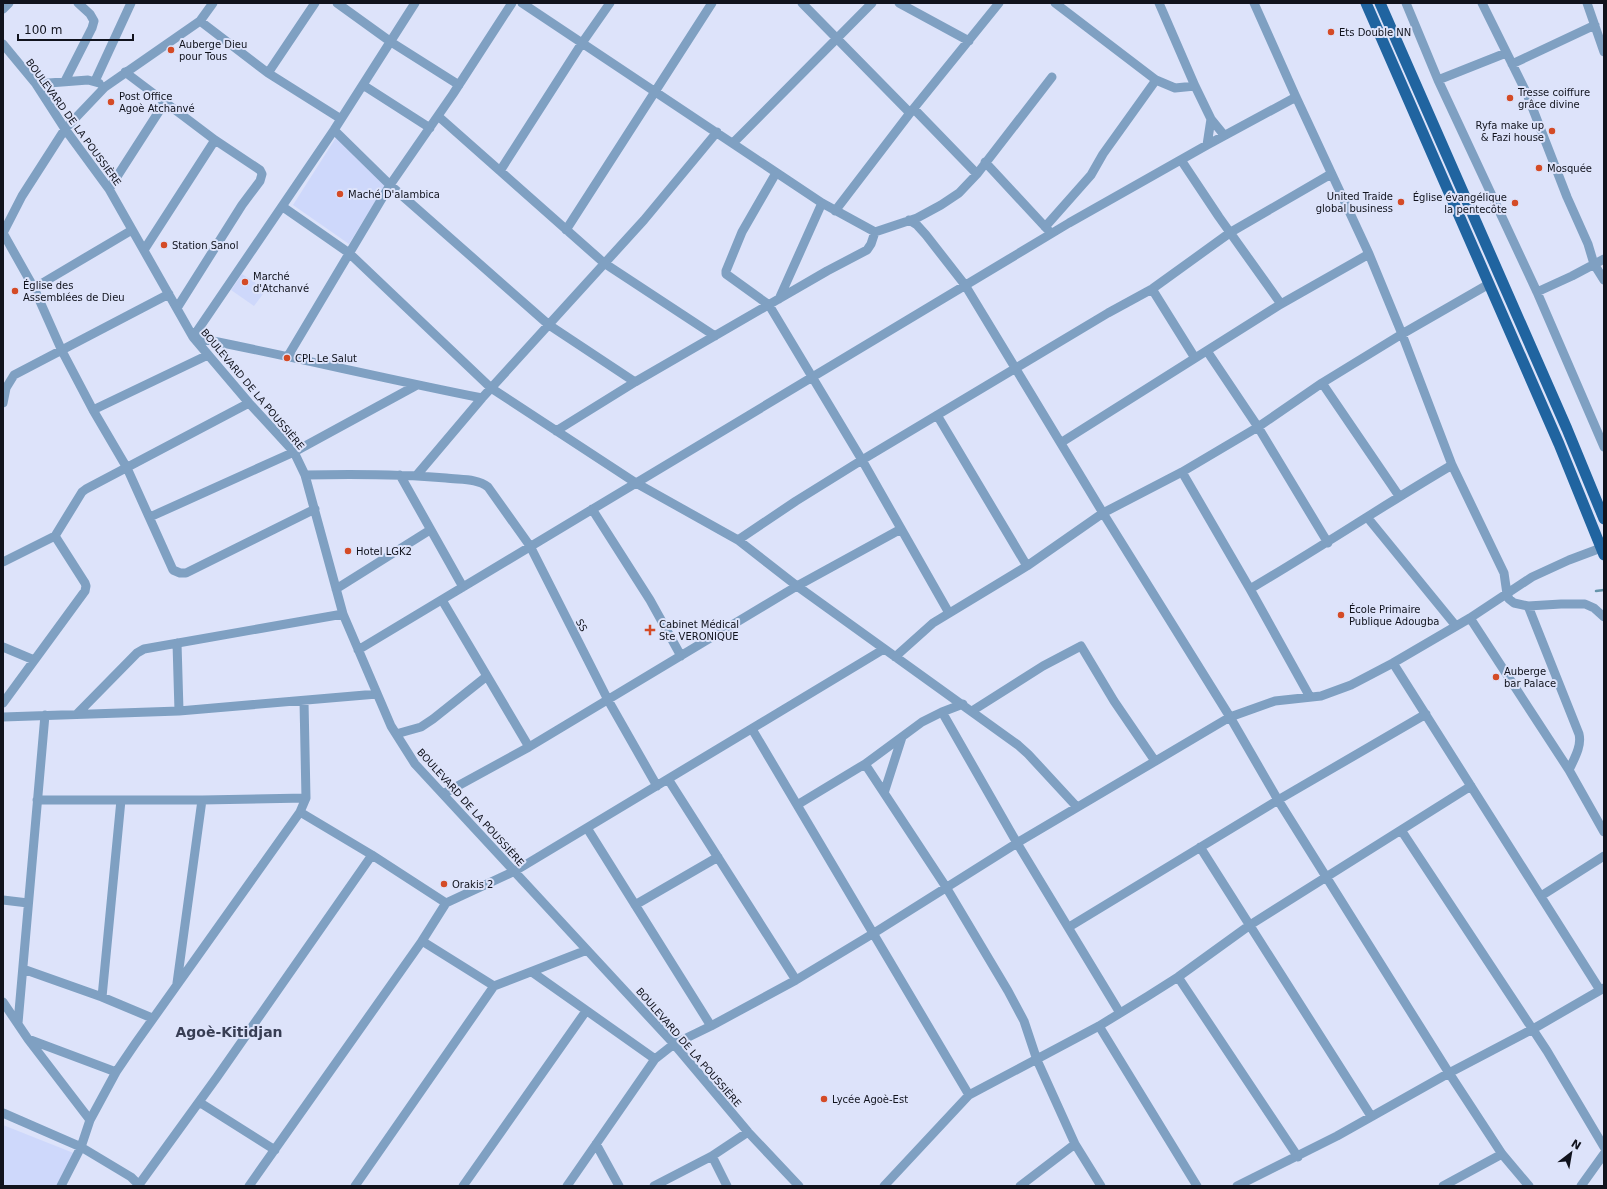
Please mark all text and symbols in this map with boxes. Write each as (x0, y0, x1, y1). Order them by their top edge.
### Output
scale bar (18, 16, 133, 42)
text: 100 m (24, 23, 62, 37)
marker: Ets Double NN (1326, 27, 1336, 37)
place label: Ets Double NN (1339, 27, 1411, 38)
place label: Auberge Dieu pour Tous (179, 39, 247, 62)
marker: Auberge Dieu pour Tous (166, 45, 176, 55)
street label: BOULEVARD DE LA POUSSIÈRE (24, 56, 124, 188)
place label: Tresse coiffure grâce divine (1517, 87, 1590, 110)
place label: Post Office Agoè Atchanvé (119, 91, 195, 114)
marker: Tresse coiffure grâce divine (1505, 93, 1515, 103)
marker: Post Office Agoè Atchanvé (106, 97, 116, 107)
place label: Ryfa make up & Fazi house (1476, 120, 1544, 143)
marker: Ryfa make up & Fazi house (1547, 126, 1557, 136)
marker: Mosquée (1534, 163, 1544, 173)
place label: Mosquée (1547, 163, 1592, 174)
marker: Maché D'alambica (335, 189, 345, 199)
place label: Maché D'alambica (348, 189, 440, 200)
place label: United Traide global business (1316, 191, 1393, 214)
place label: Église évangélique la pentecôte (1413, 191, 1507, 215)
marker: United Traide global business (1396, 197, 1406, 207)
marker: Église évangélique la pentecôte (1510, 198, 1520, 208)
marker: Station Sanol (159, 240, 169, 250)
place label: Station Sanol (172, 240, 238, 251)
place label: Marché d'Atchanvé (253, 271, 309, 294)
marker: Marché d'Atchanvé (240, 277, 250, 287)
place label: Église des Assemblées de Dieu (23, 279, 125, 303)
marker: Église des Assemblées de Dieu (10, 286, 20, 296)
street label: BOULEVARD DE LA POUSSIÈRE (199, 326, 307, 452)
marker: CPL Le Salut (282, 353, 292, 363)
place label: CPL Le Salut (295, 353, 357, 364)
marker: Hotel LGK2 (343, 546, 353, 556)
place label: Hotel LGK2 (356, 546, 412, 557)
place label: École Primaire Publique Adougba (1349, 603, 1439, 627)
marker: École Primaire Publique Adougba (1336, 610, 1346, 620)
street label: SS (574, 617, 589, 633)
place label: Cabinet Médical Ste VERONIQUE (659, 619, 739, 642)
marker: Cabinet Médical Ste VERONIQUE (644, 624, 656, 636)
place label: Auberge bar Palace (1504, 666, 1556, 689)
marker: Auberge bar Palace (1491, 672, 1501, 682)
street label: BOULEVARD DE LA POUSSIÈRE (415, 746, 527, 868)
marker: Orakis 2 (439, 879, 449, 889)
place label: Orakis 2 (452, 879, 493, 890)
street label: BOULEVARD DE LA POUSSIÈRE (634, 985, 744, 1109)
district label: Agoè-Kitidjan (175, 1024, 283, 1040)
marker: Lycée Agoè-Est (819, 1094, 829, 1104)
place label: Lycée Agoè-Est (832, 1094, 908, 1105)
north arrow (1551, 1133, 1591, 1173)
text: N (1569, 1137, 1583, 1153)

